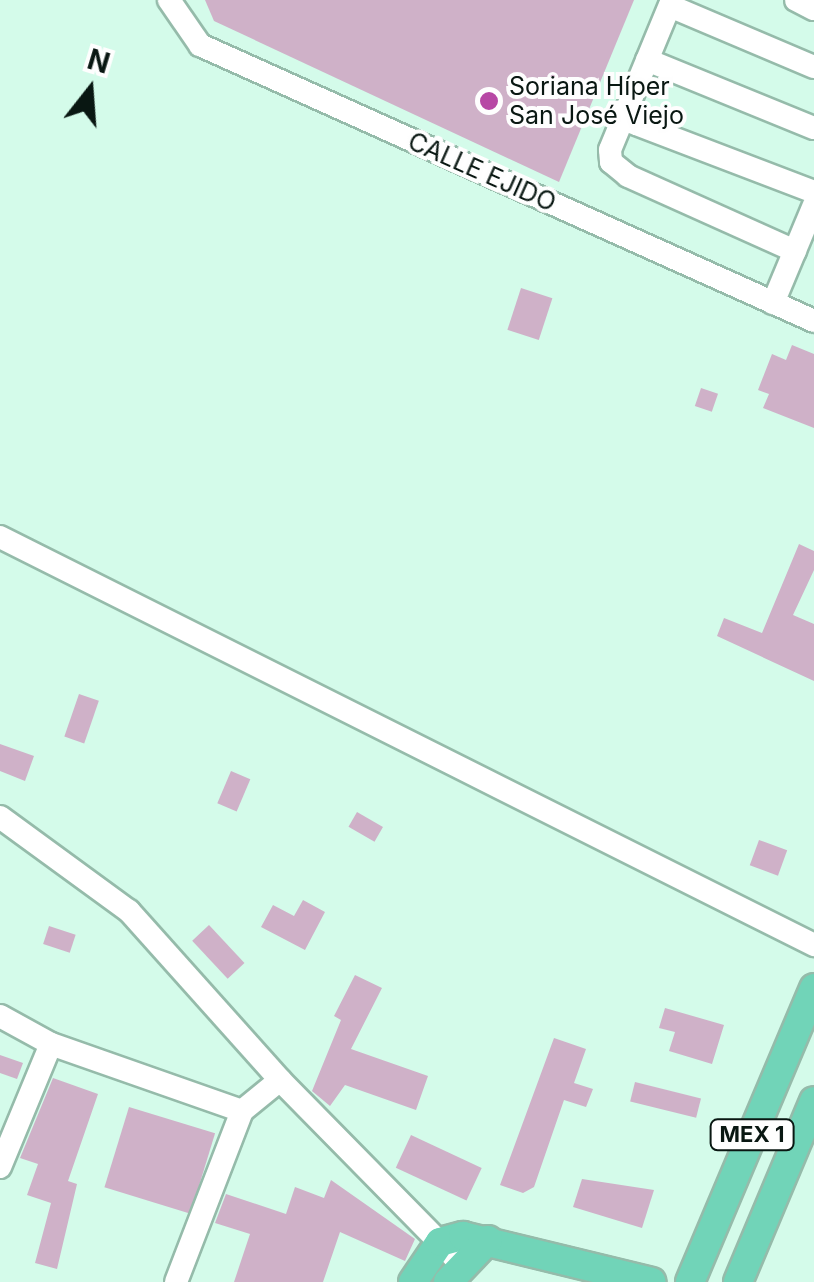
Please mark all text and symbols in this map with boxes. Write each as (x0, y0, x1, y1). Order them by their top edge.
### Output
north arrow (40, 40, 140, 140)
text: N (84, 42, 114, 81)
place label: Soriana Híper San José Viejo (509, 72, 684, 131)
marker: Soriana Híper San José Viejo (478, 90, 500, 112)
street label: CALLE EJIDO (403, 126, 561, 218)
road number: MEX 1 (710, 1118, 794, 1152)

